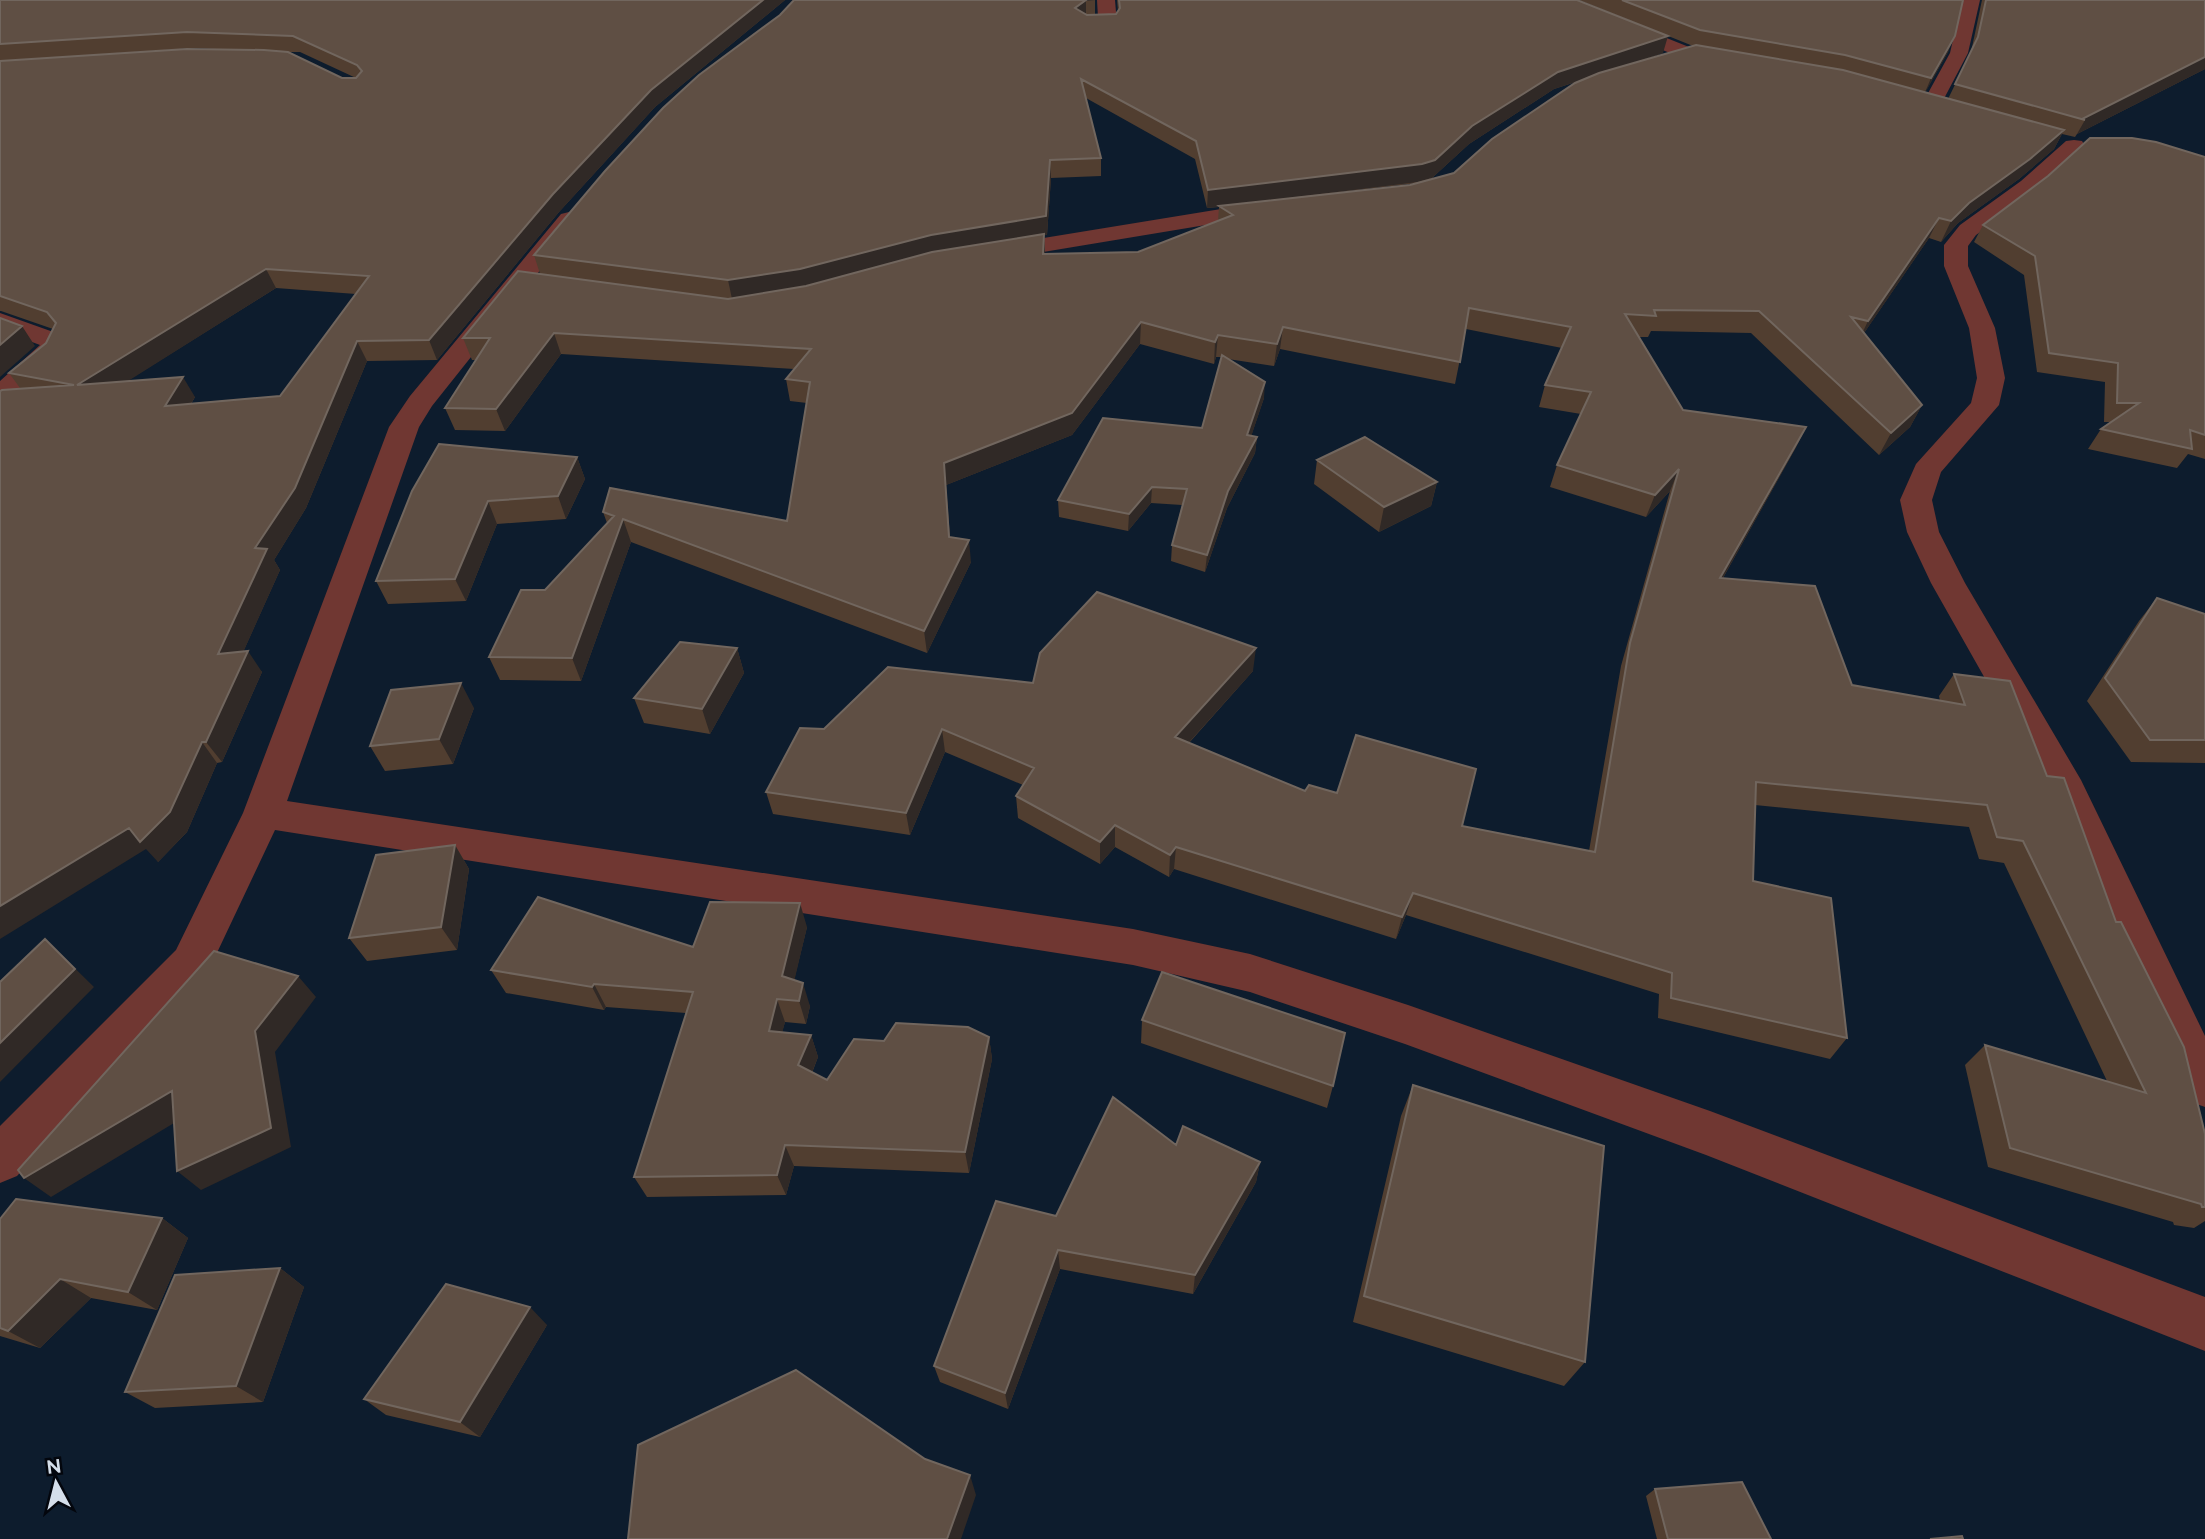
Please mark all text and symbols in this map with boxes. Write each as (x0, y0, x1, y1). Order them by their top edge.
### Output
north arrow (21, 1448, 91, 1518)
text: N (45, 1454, 62, 1478)

